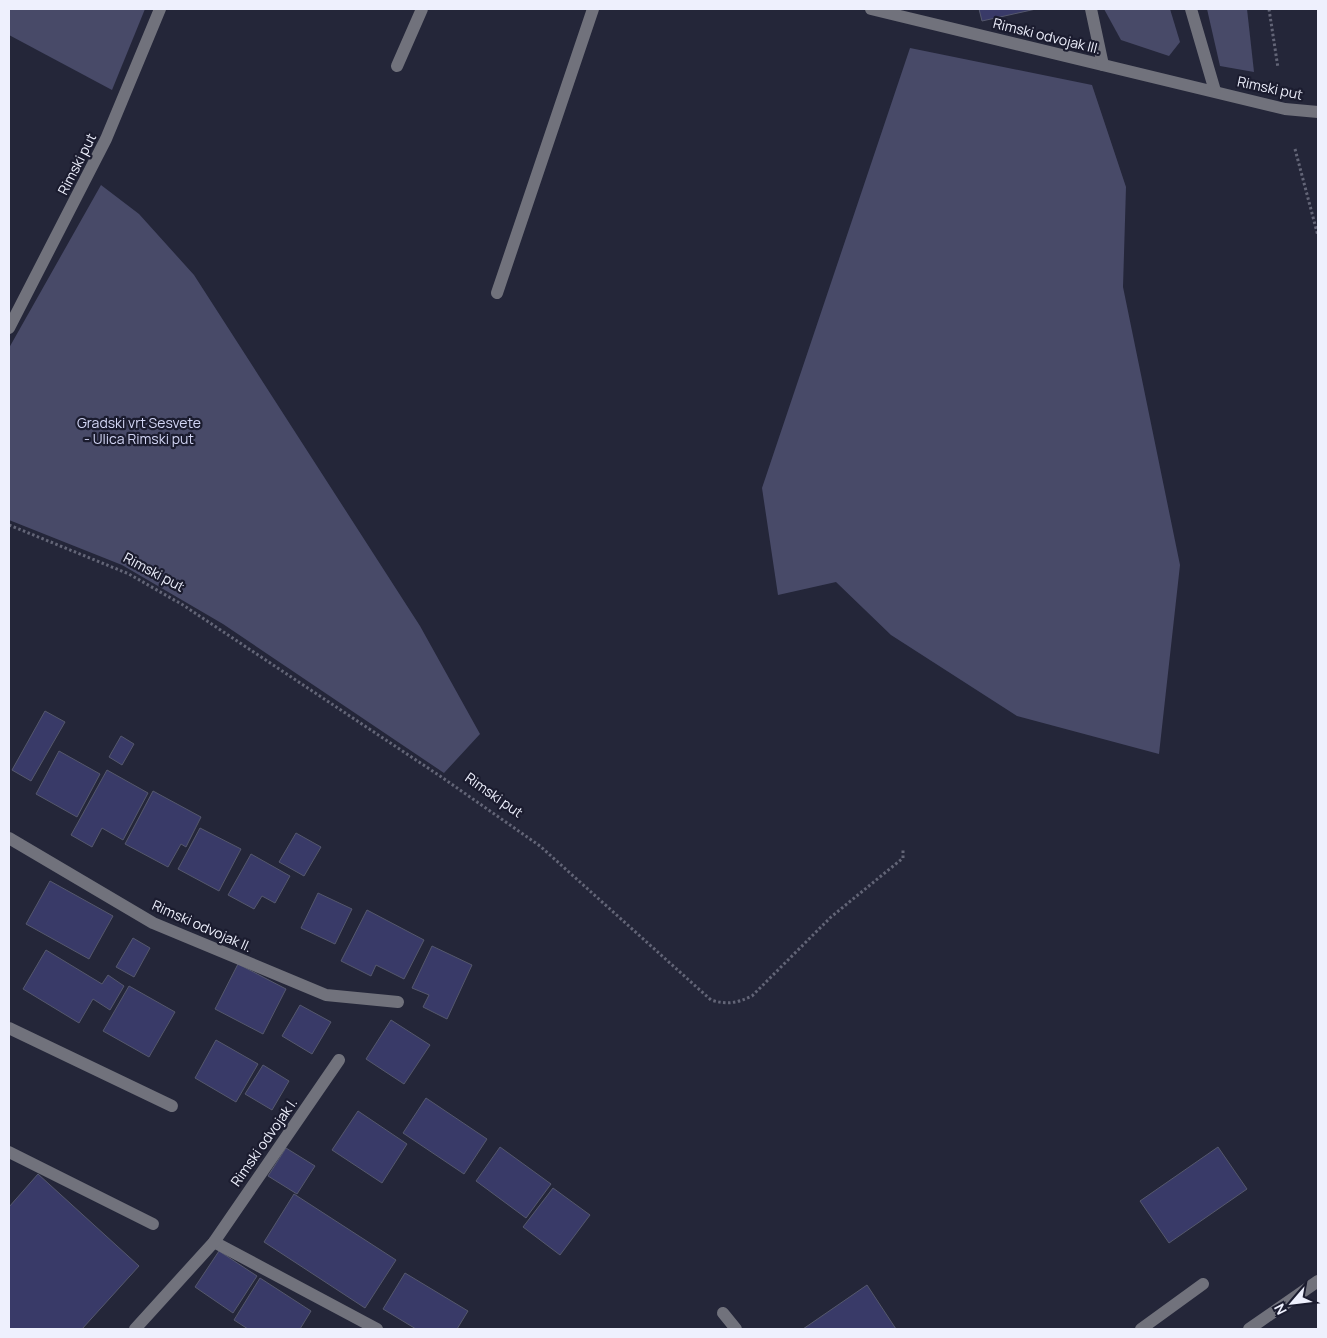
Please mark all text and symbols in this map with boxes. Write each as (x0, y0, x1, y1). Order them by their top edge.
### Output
street label: Rimski odvojak III. (991, 13, 1103, 58)
street label: Rimski put (1236, 71, 1305, 104)
street label: Rimski put (53, 129, 100, 198)
park label: Gradski vrt Sesvete - Ulica Rimski put (77, 413, 201, 448)
street label: Rimski put (120, 548, 188, 596)
street label: Rimski put (462, 768, 527, 822)
street label: Rimski odvojak II. (149, 895, 255, 956)
street label: Rimski odvojak I. (226, 1094, 301, 1190)
north arrow (1267, 1278, 1317, 1328)
text: N (1269, 1300, 1291, 1318)

